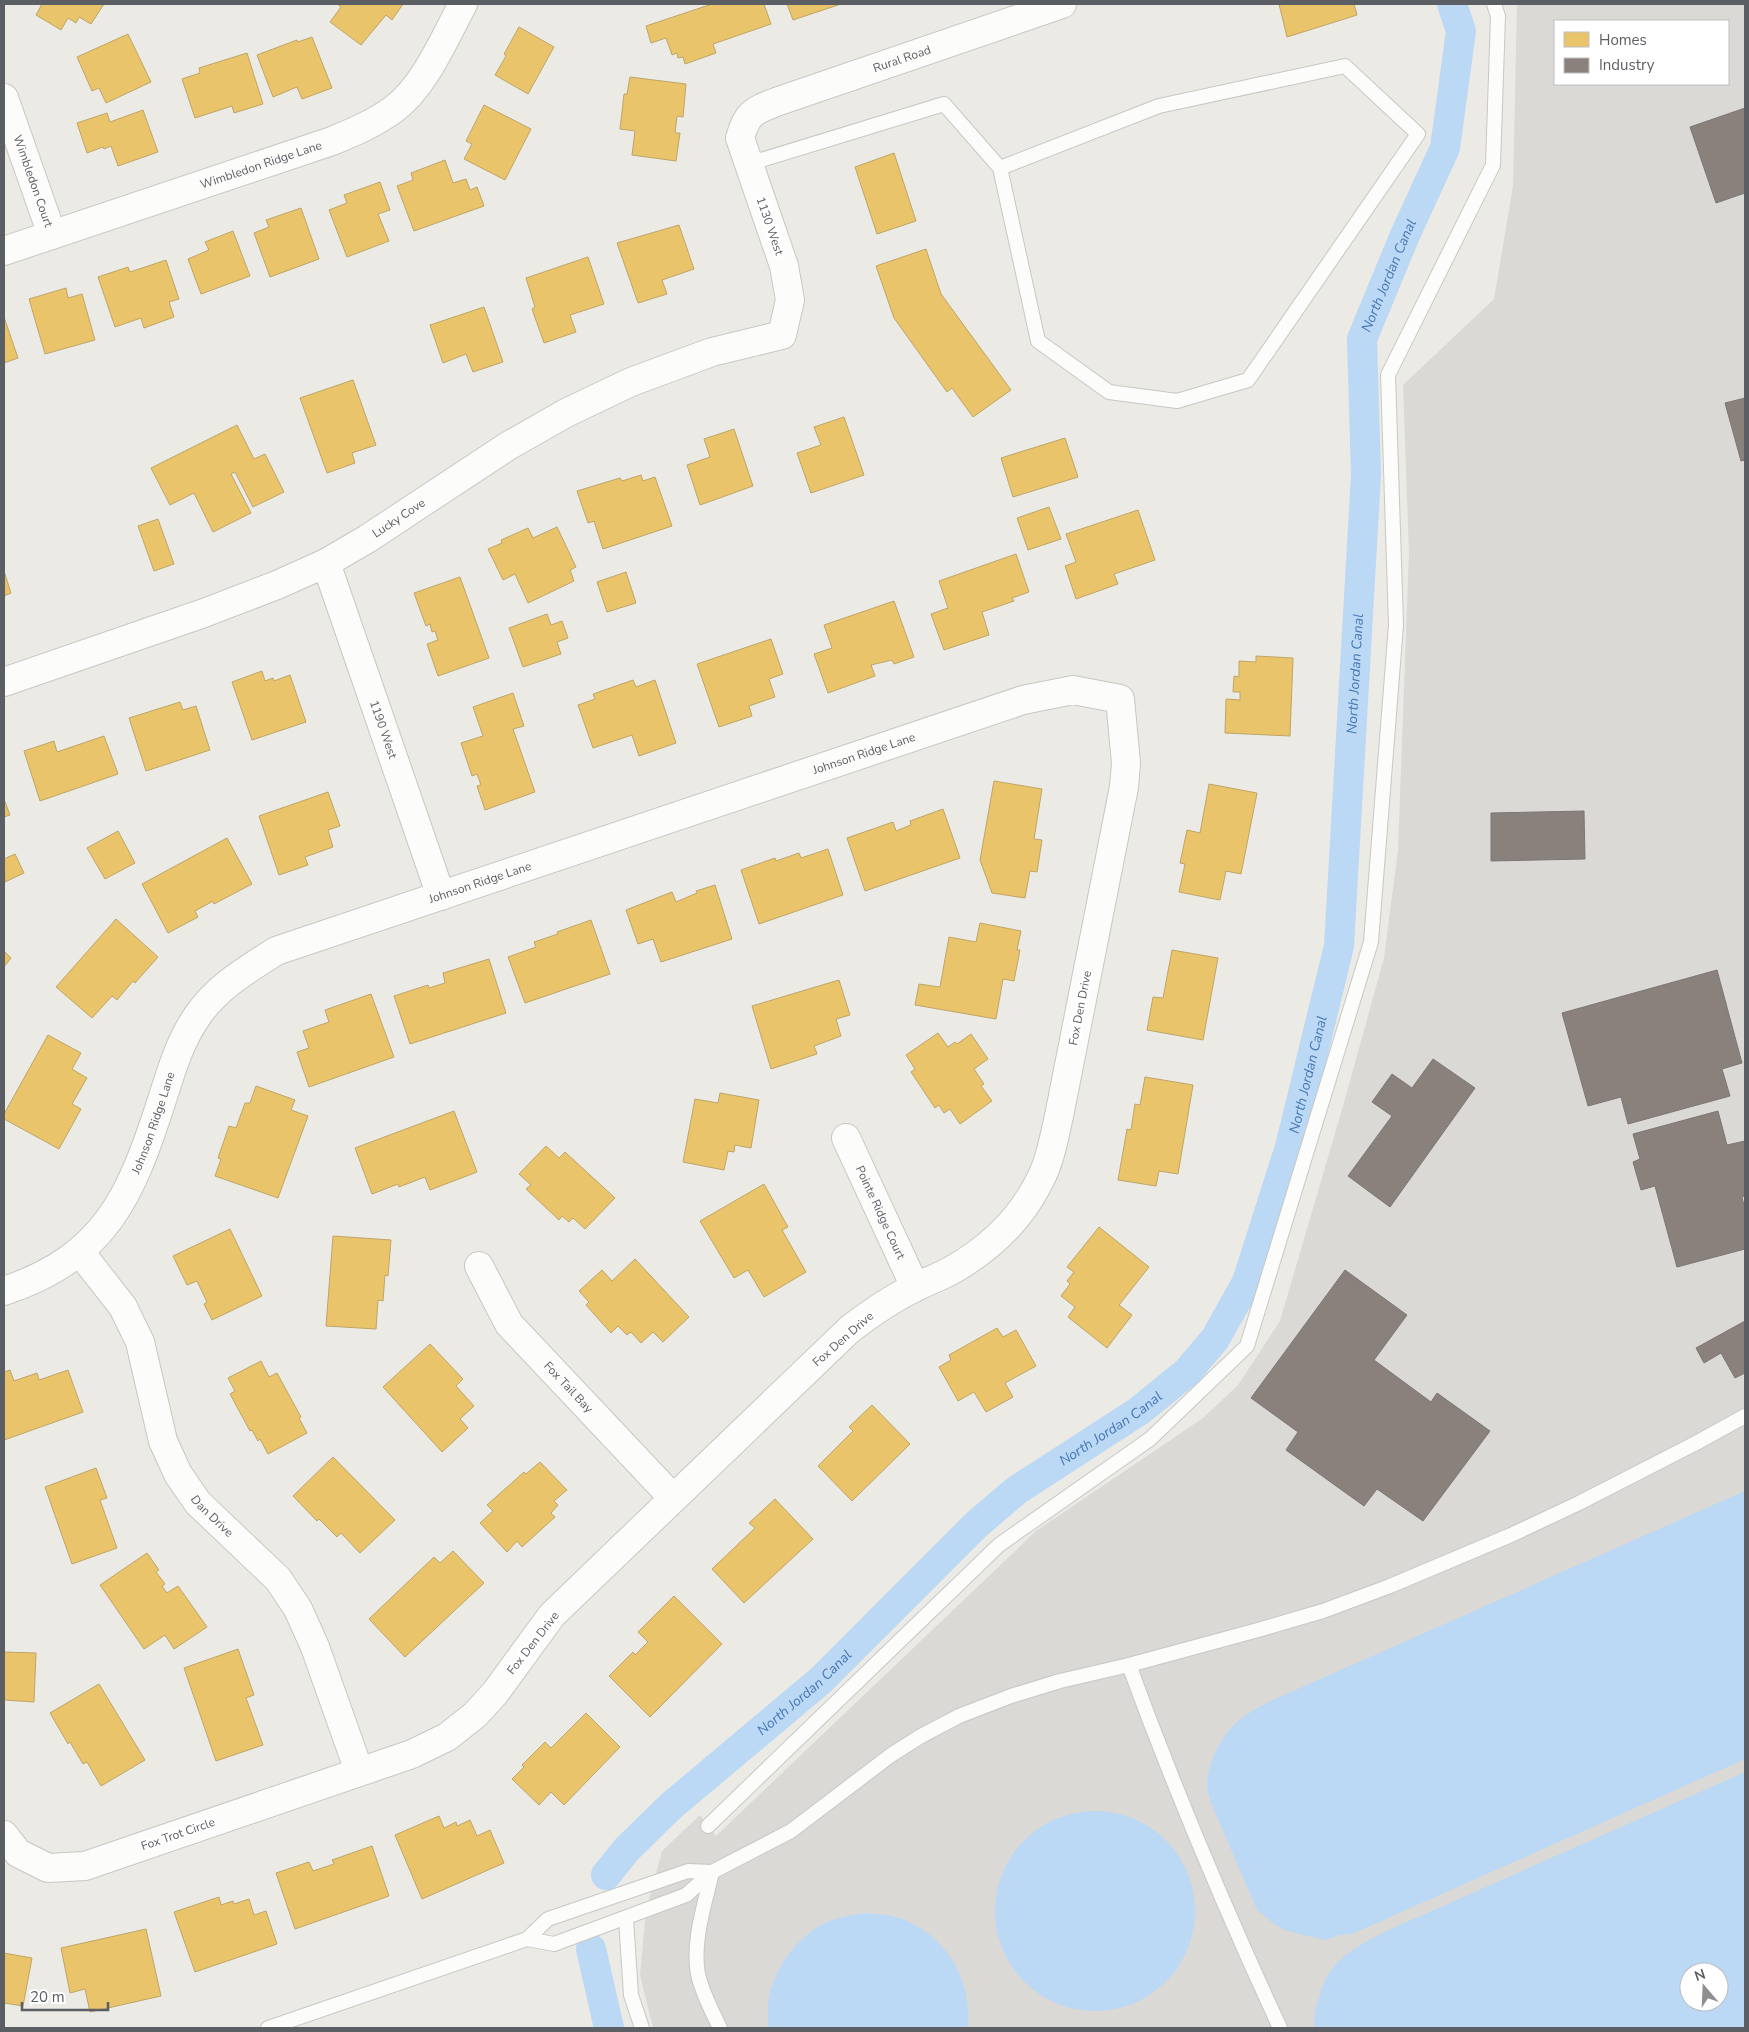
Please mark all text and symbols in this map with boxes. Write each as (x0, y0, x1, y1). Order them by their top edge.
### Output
legend (1554, 20, 1729, 85)
text: Homes (1599, 30, 1647, 50)
street label: Rural Road (871, 42, 933, 76)
text: Industry (1599, 55, 1655, 75)
street label: Wimbledon Court (10, 133, 57, 230)
street label: Wimbledon Ridge Lane (198, 137, 324, 193)
street label: 1130 West (753, 195, 788, 258)
water label: North Jordan Canal (1357, 216, 1421, 335)
street label: Lucky Cove (369, 495, 428, 541)
water label: North Jordan Canal (1342, 613, 1368, 735)
street label: 1190 West (366, 698, 401, 761)
street label: Johnson Ridge Lane (810, 729, 917, 778)
street label: Johnson Ridge Lane (426, 858, 533, 907)
street label: Fox Den Drive (1065, 969, 1095, 1047)
water label: North Jordan Canal (1285, 1014, 1332, 1136)
street label: Johnson Ridge Lane (127, 1070, 178, 1177)
street label: Pointe Ridge Court (852, 1163, 909, 1263)
street label: Fox Den Drive (809, 1308, 877, 1370)
street label: Fox Tail Bay (540, 1358, 597, 1417)
water label: North Jordan Canal (1056, 1387, 1166, 1470)
street label: Dan Drive (187, 1492, 237, 1540)
street label: Fox Den Drive (503, 1608, 563, 1678)
water label: North Jordan Canal (753, 1646, 856, 1740)
street label: Fox Trot Circle (139, 1814, 217, 1854)
north arrow (1679, 1962, 1729, 2012)
text: N (1692, 1964, 1708, 1986)
scale bar (22, 1980, 109, 2012)
text: 20 m (30, 1987, 65, 2007)

